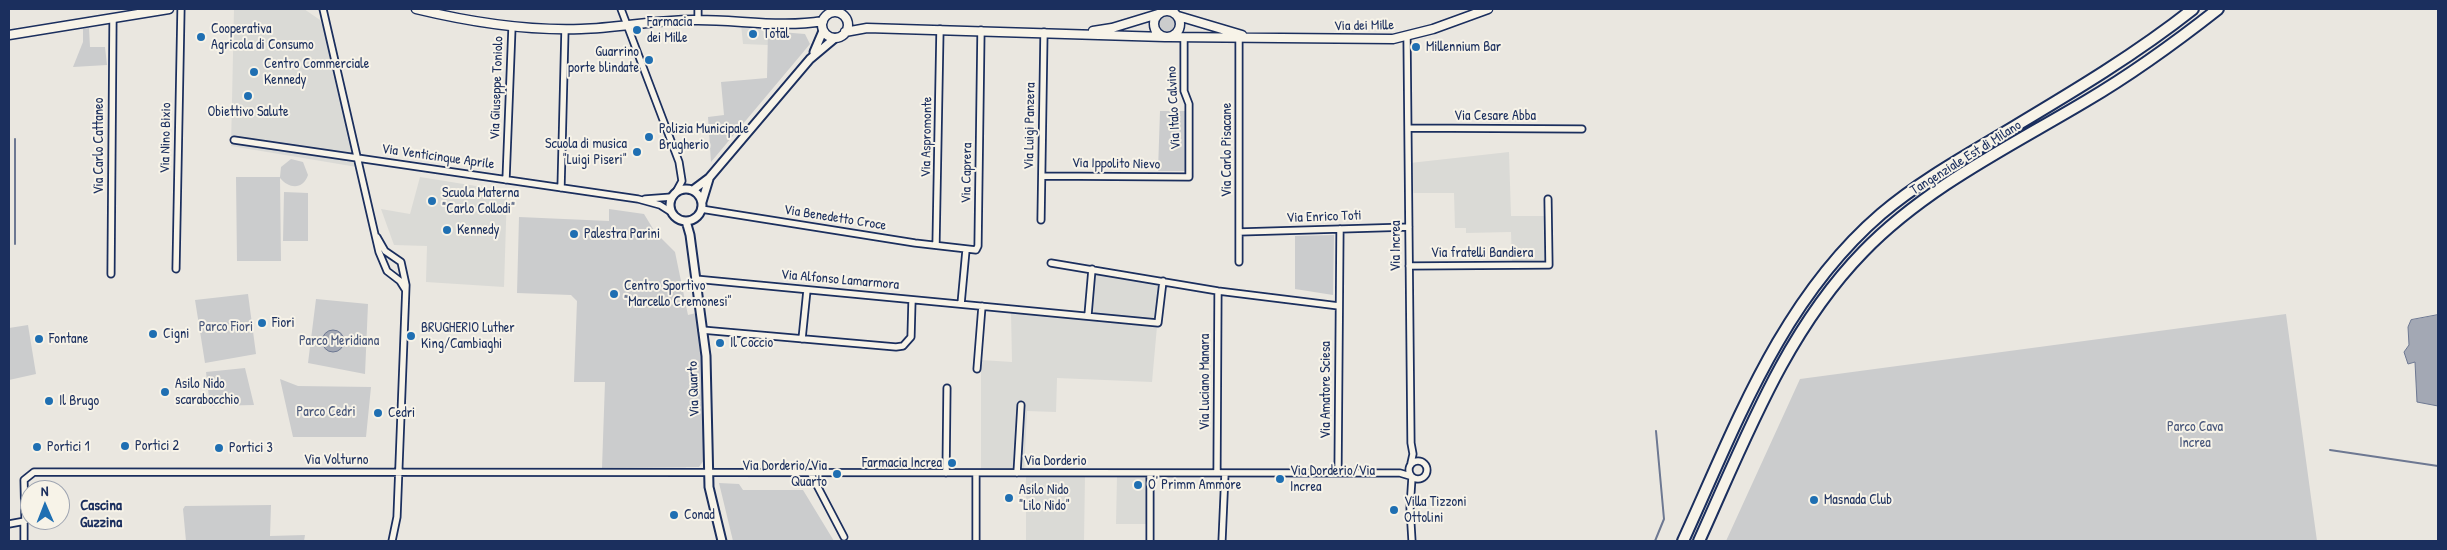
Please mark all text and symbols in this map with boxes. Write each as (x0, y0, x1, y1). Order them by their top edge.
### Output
place label: Farmacia dei Mille (647, 14, 692, 46)
street label: Via dei Mille (1334, 17, 1394, 35)
place label: Cooperativa Agricola di Consumo (211, 21, 314, 54)
marker: Farmacia dei Mille (631, 24, 643, 36)
place label: Total (763, 26, 789, 42)
marker: Total (747, 28, 759, 40)
marker: Cooperativa Agricola di Consumo (195, 31, 207, 43)
street label: Via Giuseppe Toniolo (487, 36, 507, 140)
place label: Millennium Bar (1426, 39, 1501, 55)
marker: Millennium Bar (1410, 41, 1422, 53)
place label: Guarrino porte blindate (568, 44, 639, 76)
marker: Guarrino porte blindate (643, 54, 655, 66)
place label: Centro Commerciale Kennedy (264, 56, 369, 88)
marker: Centro Commerciale Kennedy (248, 66, 260, 78)
street label: Via Italo Calvino (1163, 66, 1185, 150)
street label: Via Luigi Panzera (1021, 82, 1039, 170)
marker: Obiettivo Salute (242, 90, 254, 102)
street label: Via Aspromonte (918, 96, 936, 178)
street label: Via Carlo Cattaneo (91, 98, 107, 194)
street label: Via Nino Bixio (157, 102, 175, 174)
street label: Via Carlo Pisacane (1219, 103, 1235, 197)
place label: Obiettivo Salute (207, 104, 289, 120)
street label: Via Cesare Abba (1454, 108, 1536, 124)
street label: Tangenziale Est di Milano (1907, 117, 2025, 199)
place label: Polizia Municipale Brugherio (659, 121, 749, 154)
marker: Polizia Municipale Brugherio (643, 131, 655, 143)
place label: Scuola di musica "Luigi Piseri" (545, 136, 627, 168)
street label: Via Venticinque Aprile (380, 141, 496, 173)
street label: Via Caprera (958, 143, 976, 203)
marker: Scuola di musica "Luigi Piseri" (631, 146, 643, 158)
street label: Via Ippolito Nievo (1072, 155, 1160, 173)
place label: Scuola Materna "Carlo Collodi" (442, 185, 519, 218)
marker: Scuola Materna "Carlo Collodi" (426, 195, 438, 207)
street label: Via Benedetto Croce (783, 202, 887, 234)
street label: Via Enrico Toti (1286, 207, 1362, 227)
street label: Via Increa (1388, 220, 1404, 272)
place label: Kennedy (457, 222, 500, 238)
marker: Kennedy (441, 224, 453, 236)
place label: Palestra Parini (584, 226, 660, 242)
marker: Palestra Parini (568, 228, 580, 240)
street label: Via fratelli Bandiera (1431, 245, 1533, 261)
street label: Via Alfonso Lamarmora (780, 266, 900, 294)
place label: Centro Sportivo "Marcello Cremonesi" (624, 278, 732, 310)
marker: Centro Sportivo "Marcello Cremonesi" (608, 288, 620, 300)
place label: Fiori (272, 315, 295, 331)
marker: Fiori (256, 317, 268, 329)
park label: Parco Fiori (199, 319, 253, 335)
place label: BRUGHERIO Luther King/Cambiaghi (421, 320, 515, 352)
place label: Cigni (163, 326, 190, 342)
marker: Cigni (147, 328, 159, 340)
marker: BRUGHERIO Luther King/Cambiaghi (405, 330, 417, 342)
place label: Fontane (49, 331, 88, 347)
marker: Fontane (33, 333, 45, 345)
park label: Parco Meridiana (299, 333, 379, 349)
street label: Via Luciano Manara (1197, 334, 1213, 430)
place label: Il Coccio (730, 335, 773, 351)
marker: Il Coccio (714, 337, 726, 349)
street label: Via Amatore Sciesa (1318, 341, 1334, 439)
street label: Via Quarto (685, 361, 703, 417)
place label: Asilo Nido scarabocchio (175, 376, 239, 408)
marker: Asilo Nido scarabocchio (159, 386, 171, 398)
place label: Il Brugo (59, 393, 99, 409)
marker: Il Brugo (43, 395, 55, 407)
park label: Parco Cedri (296, 404, 356, 420)
place label: Cedri (388, 405, 415, 421)
marker: Cedri (372, 407, 384, 419)
park label: Parco Cava Increa (2167, 419, 2223, 452)
place label: Portici 2 (135, 438, 179, 454)
place label: Portici 1 (47, 439, 90, 455)
marker: Portici 2 (119, 440, 131, 452)
place label: Portici 3 (229, 440, 273, 456)
marker: Portici 1 (31, 441, 43, 453)
marker: Portici 3 (213, 442, 225, 454)
street label: Via Volturno (304, 452, 368, 468)
street label: Via Dorderio (1024, 453, 1086, 469)
place label: Farmacia Increa (862, 455, 942, 471)
marker: Farmacia Increa (946, 457, 958, 469)
place label: Via Dorderio/Via Quarto (742, 458, 827, 491)
place label: Via Dorderio/Via Increa (1290, 463, 1375, 496)
marker: Via Dorderio/Via Quarto (831, 468, 843, 480)
marker: Via Dorderio/Via Increa (1274, 473, 1286, 485)
place label: O' Primm Ammore (1148, 477, 1241, 493)
marker: O' Primm Ammore (1132, 479, 1144, 491)
north arrow (20, 480, 70, 530)
text: N (41, 481, 49, 500)
place label: Asilo Nido "Lilo Nido" (1019, 482, 1070, 514)
marker: Asilo Nido "Lilo Nido" (1003, 492, 1015, 504)
place label: Masnada Club (1824, 492, 1892, 508)
place label: Villa Tizzoni Ottolini (1404, 494, 1467, 526)
marker: Masnada Club (1808, 494, 1820, 506)
district label: Cascina Guzzina (80, 497, 122, 532)
marker: Villa Tizzoni Ottolini (1388, 504, 1400, 516)
place label: Conad (684, 507, 715, 523)
marker: Conad (668, 509, 680, 521)

